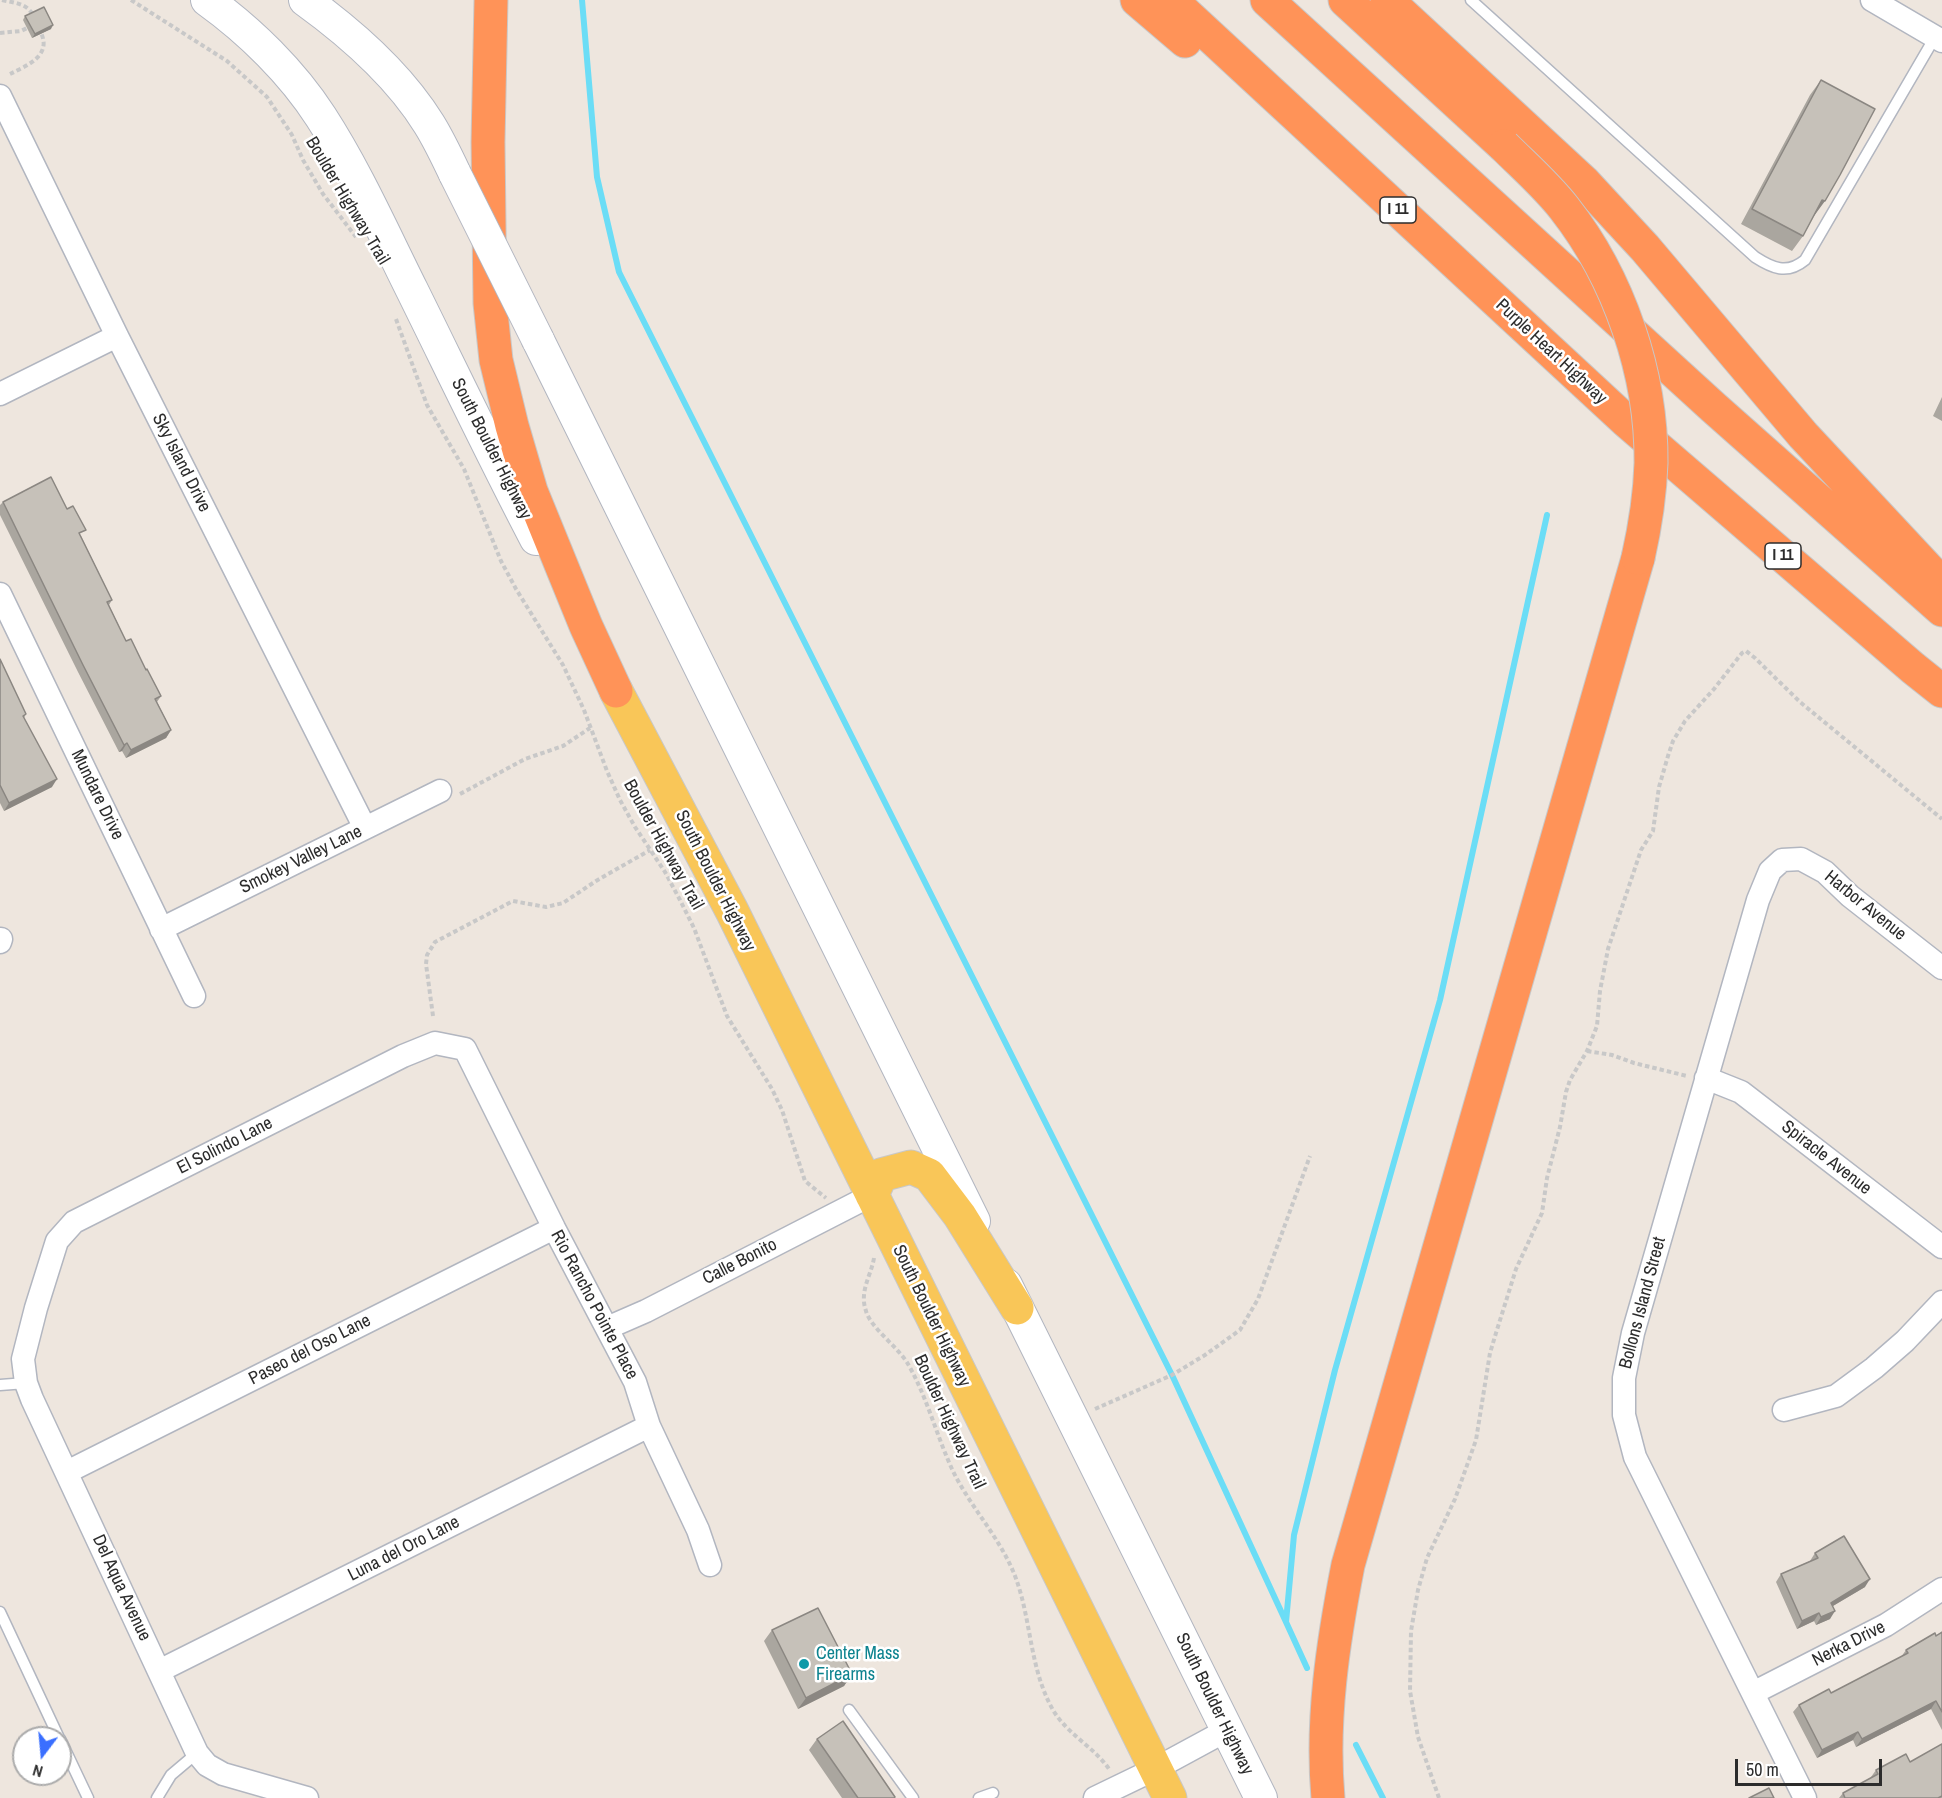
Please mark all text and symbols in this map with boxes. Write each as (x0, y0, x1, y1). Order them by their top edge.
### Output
street label: Boulder Highway Trail (300, 133, 394, 269)
road number: I 11 (1380, 197, 1416, 223)
street label: Purple Heart Highway (1491, 295, 1611, 409)
street label: South Boulder Highway (446, 375, 536, 523)
street label: Sky Island Drive (147, 410, 215, 516)
road number: I 11 (1765, 543, 1801, 569)
street label: Mundare Drive (66, 746, 128, 844)
street label: Boulder Highway Trail (618, 776, 708, 914)
street label: South Boulder Highway (670, 807, 760, 955)
street label: Smokey Valley Lane (236, 821, 366, 899)
street label: Harbor Avenue (1820, 866, 1910, 946)
street label: El Solindo Lane (174, 1113, 276, 1179)
street label: Spiracle Avenue (1777, 1116, 1875, 1200)
street label: Rio Rancho Pointe Place (546, 1227, 642, 1383)
street label: Calle Bonito (699, 1234, 781, 1290)
street label: Bollons Island Street (1615, 1235, 1671, 1371)
street label: South Boulder Highway (887, 1242, 975, 1390)
street label: Paseo del Oso Lane (246, 1310, 374, 1390)
street label: Boulder Highway Trail (908, 1352, 990, 1492)
street label: Luna del Oro Lane (345, 1512, 463, 1586)
street label: Del Aqua Avenue (87, 1531, 155, 1645)
street label: Nerka Drive (1809, 1617, 1889, 1671)
street label: South Boulder Highway (1170, 1630, 1258, 1778)
place label: Center Mass Firearms (816, 1643, 900, 1686)
marker: Center Mass Firearms (797, 1657, 811, 1671)
north arrow (12, 1726, 72, 1786)
scale bar (1738, 1747, 1885, 1785)
text: 50 m (1746, 1757, 1779, 1782)
text: N (30, 1760, 45, 1783)

